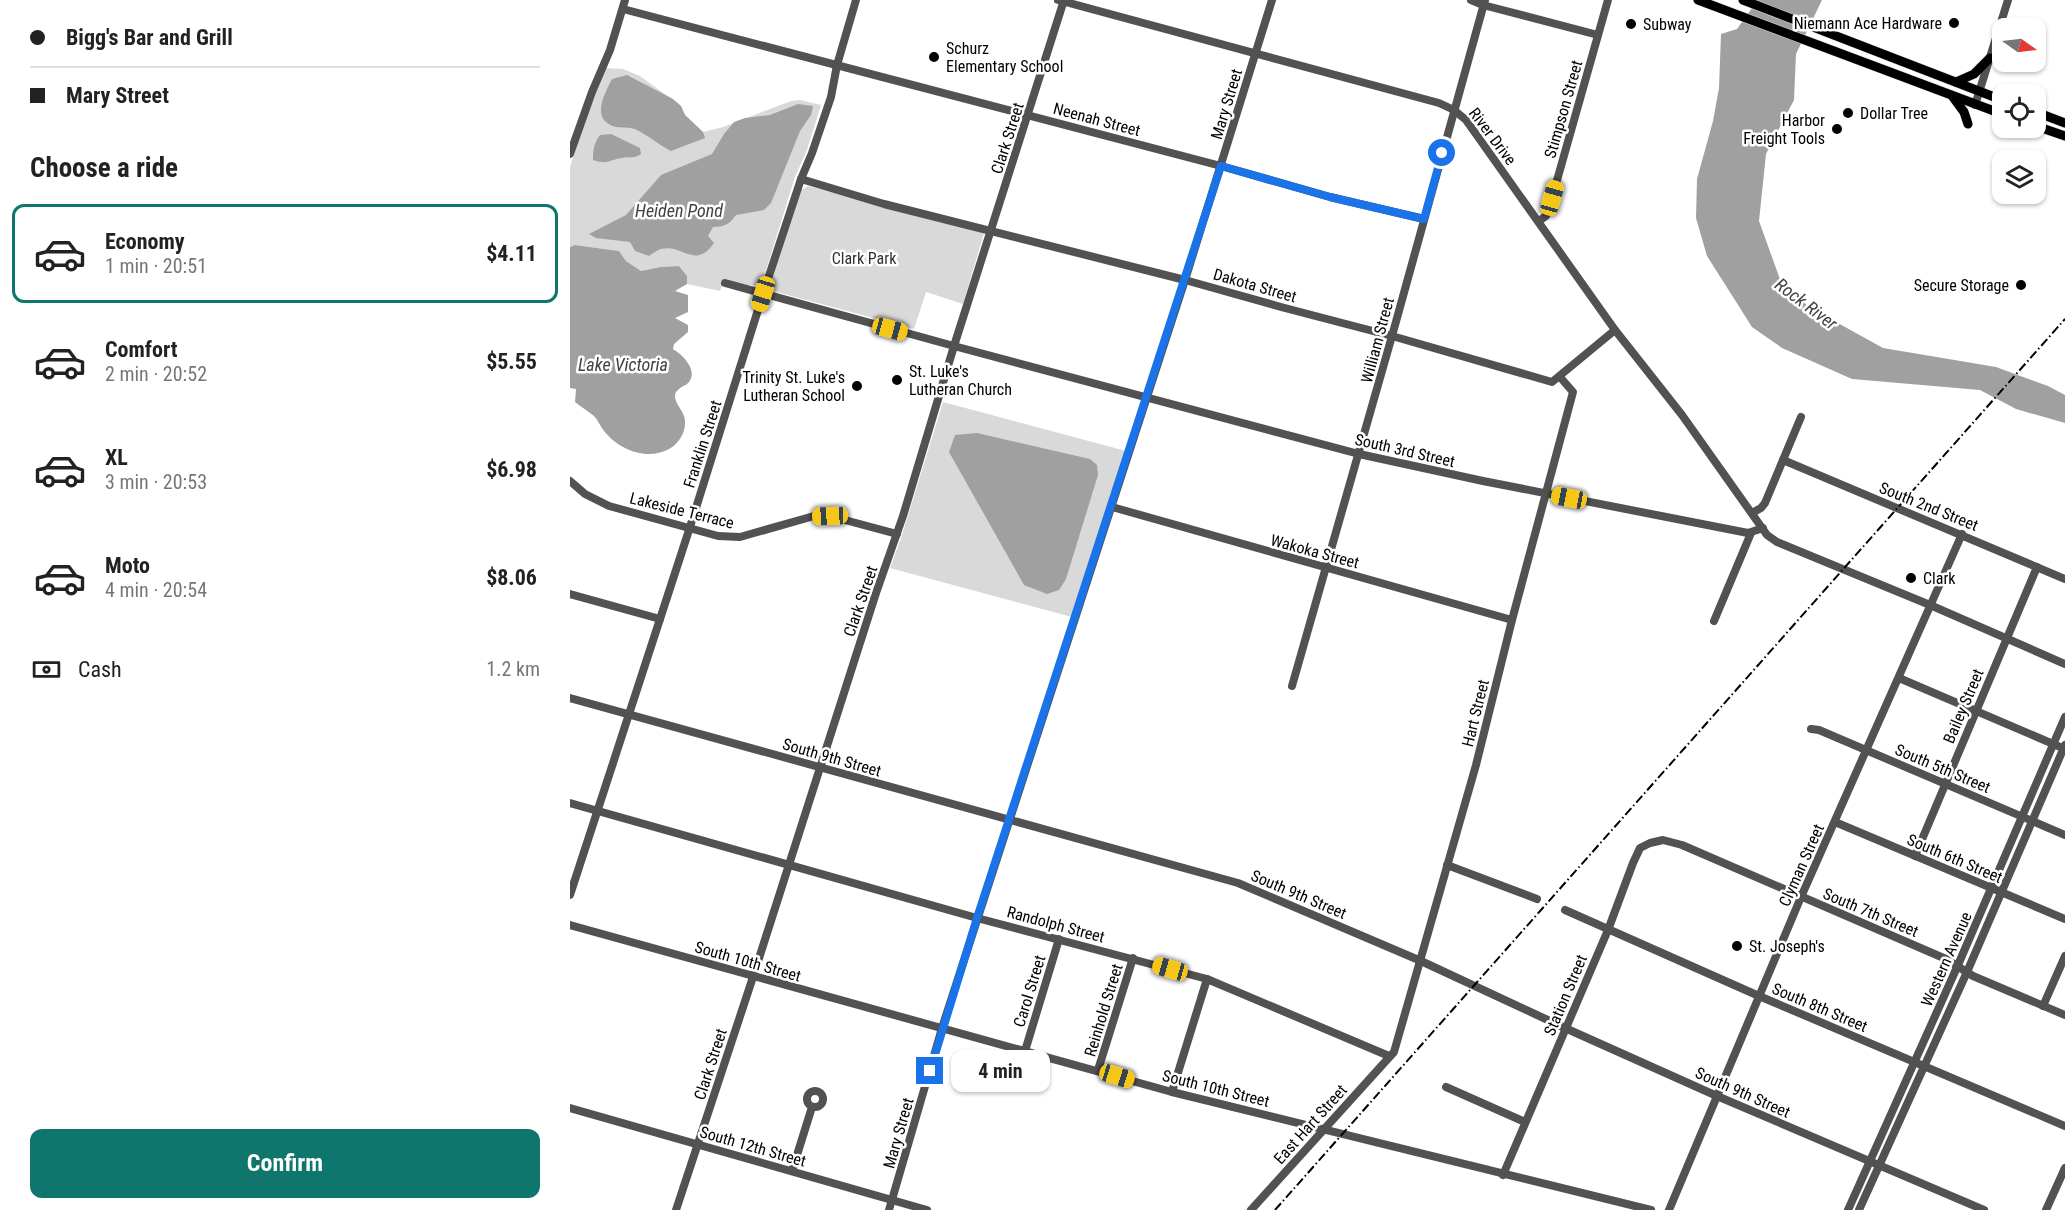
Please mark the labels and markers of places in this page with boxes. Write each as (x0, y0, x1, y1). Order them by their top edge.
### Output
place label: Niemann Ace Hardware (1794, 14, 1942, 33)
place label: Subway (1643, 15, 1692, 34)
marker: Niemann Ace Hardware (1947, 16, 1961, 30)
marker: Subway (1624, 17, 1638, 31)
place label: Schurz Elementary School (946, 39, 1063, 76)
marker: Schurz Elementary School (927, 50, 941, 64)
place label: Dollar Tree (1860, 104, 1928, 123)
marker: Dollar Tree (1841, 106, 1855, 120)
place label: Harbor Freight Tools (1743, 111, 1825, 148)
marker: Harbor Freight Tools (1830, 122, 1844, 136)
place label: Secure Storage (1914, 276, 2009, 295)
marker: Secure Storage (2014, 278, 2028, 292)
place label: St. Luke's Lutheran Church (909, 362, 1012, 399)
place label: Trinity St. Luke's Lutheran School (742, 368, 845, 405)
marker: St. Luke's Lutheran Church (890, 373, 904, 387)
marker: Trinity St. Luke's Lutheran School (850, 379, 864, 393)
place label: Clark (1923, 569, 1956, 588)
marker: Clark (1904, 571, 1918, 585)
place label: St. Joseph's (1749, 937, 1825, 956)
marker: St. Joseph's (1730, 939, 1744, 953)

